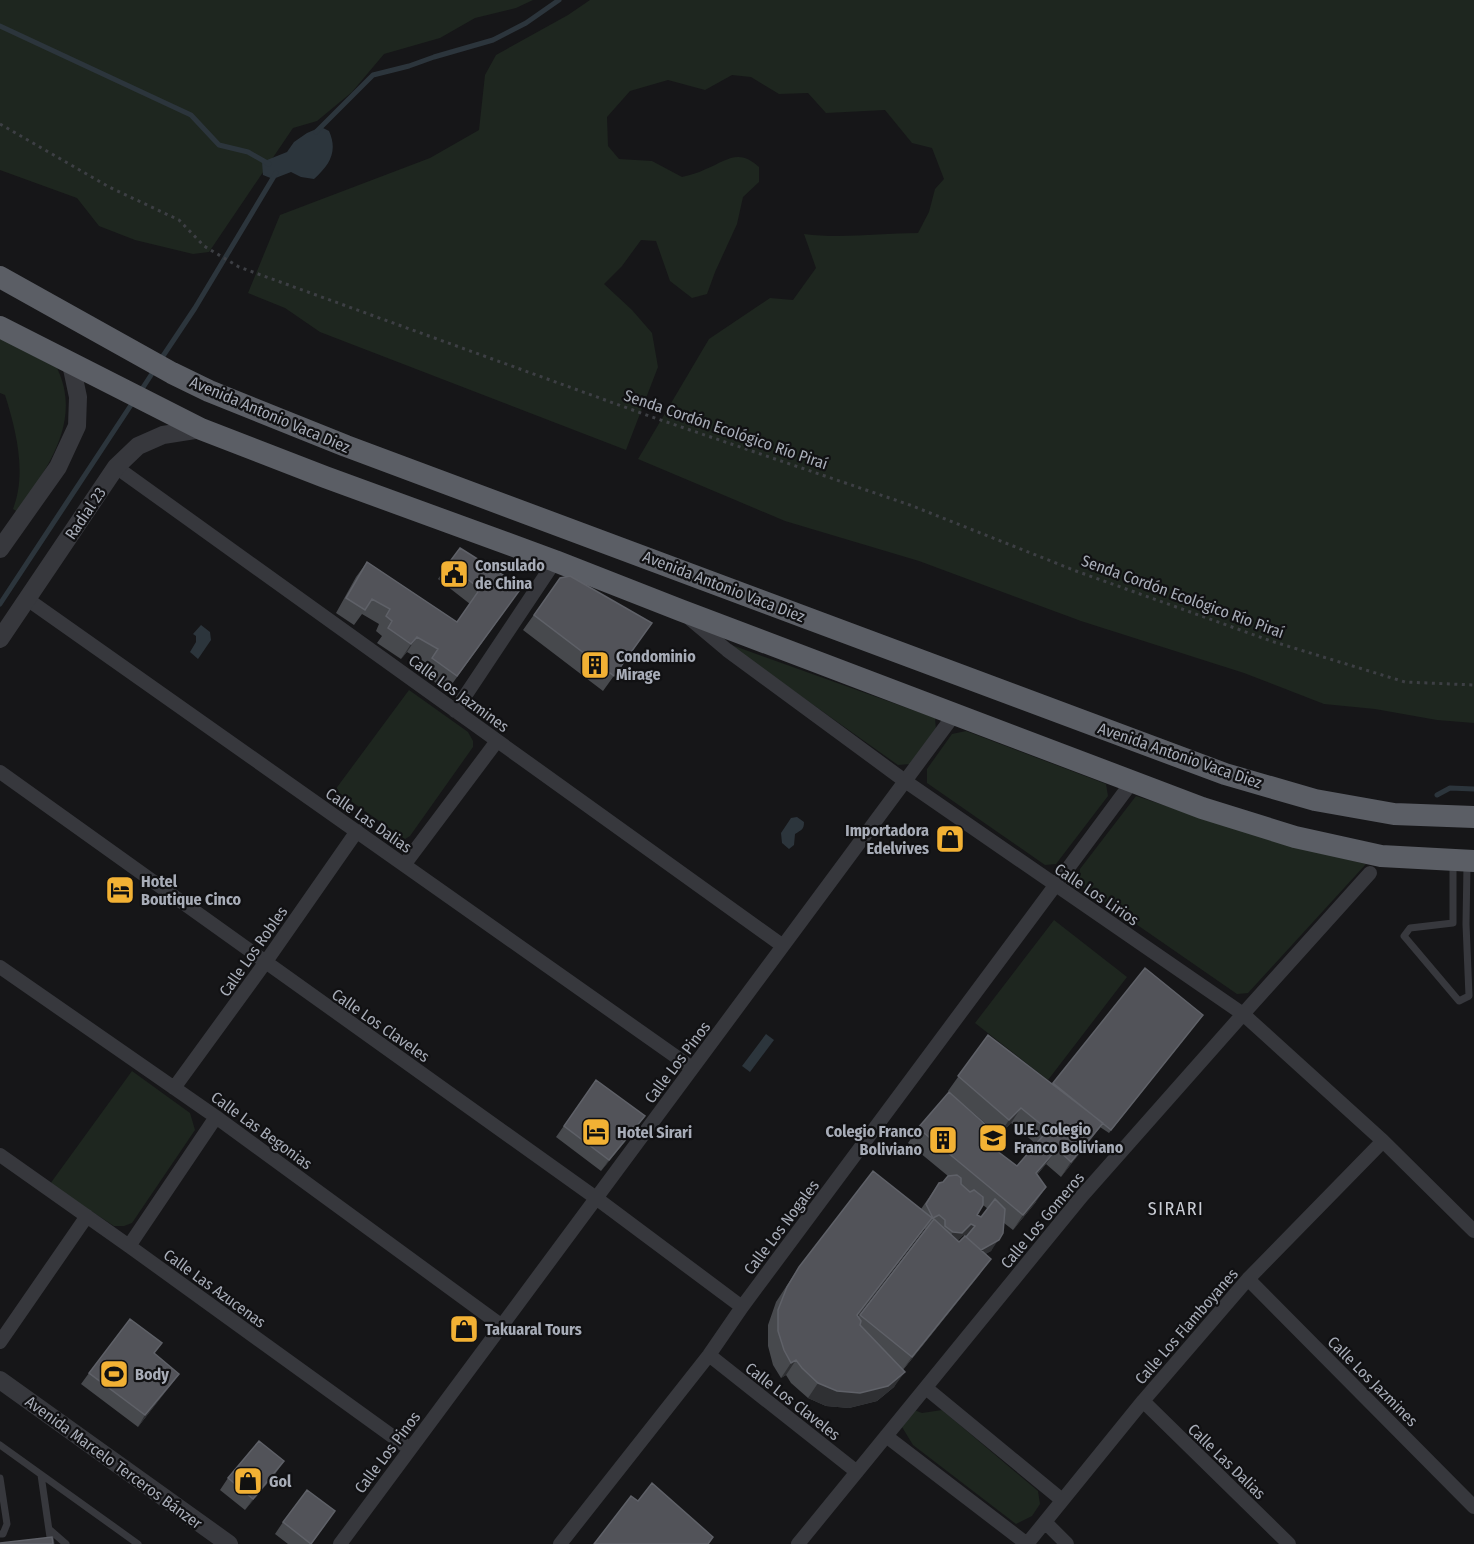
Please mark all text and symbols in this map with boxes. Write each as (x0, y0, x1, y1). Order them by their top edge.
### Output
street label: Avenida Antonio Vaca Diez (187, 372, 353, 457)
street label: Senda Cordón Ecológico Río Piraí (621, 386, 830, 473)
street label: Radial 23 (61, 484, 110, 543)
street label: Avenida Antonio Vaca Diez (640, 547, 808, 626)
street label: Senda Cordón Ecológico Río Piraí (1079, 551, 1287, 642)
place label: Consulado de China (475, 556, 545, 593)
public building icon: Consulado de China (438, 558, 470, 590)
place label: Condominio Mirage (616, 647, 696, 684)
building icon: Condominio Mirage (579, 649, 611, 681)
street label: Calle Los Jazmines (405, 651, 513, 736)
street label: Avenida Antonio Vaca Diez (1095, 718, 1264, 792)
street label: Calle Las Dalias (322, 784, 416, 857)
place label: Importadora Edelvives (845, 821, 929, 858)
shop icon: Importadora Edelvives (934, 823, 966, 855)
street label: Calle Los Lirios (1051, 859, 1143, 930)
place label: Hotel Boutique Cinco (141, 872, 242, 909)
hotel icon: Hotel Boutique Cinco (104, 874, 136, 906)
street label: Calle Los Robles (215, 902, 292, 1000)
street label: Calle Los Claveles (328, 985, 433, 1066)
street label: Calle Los Pinos (640, 1018, 714, 1107)
street label: Calle Las Begonias (207, 1087, 316, 1174)
hotel icon: Hotel Sirari (580, 1116, 612, 1148)
place label: U.E. Colegio Franco Boliviano (1014, 1120, 1124, 1157)
place label: Colegio Franco Boliviano (826, 1122, 922, 1159)
school or university icon: U.E. Colegio Franco Boliviano (977, 1122, 1009, 1154)
place label: Hotel Sirari (617, 1123, 692, 1142)
building icon: Colegio Franco Boliviano (927, 1124, 959, 1156)
street label: Calle Los Gomeros (997, 1168, 1088, 1272)
street label: Calle Los Nogales (740, 1176, 823, 1278)
district label: SIRARI (1148, 1198, 1204, 1220)
street label: Calle Las Azucenas (160, 1245, 270, 1332)
street label: Calle Los Flamboyanes (1131, 1264, 1242, 1388)
shop icon: Takuaral Tours (448, 1313, 480, 1345)
place label: Takuaral Tours (485, 1320, 582, 1339)
street label: Calle Los Jazmines (1324, 1332, 1422, 1430)
sports icon: Body (98, 1358, 130, 1390)
street label: Calle Los Claveles (742, 1359, 844, 1444)
place label: Body (135, 1365, 169, 1384)
street label: Avenida Marcelo Terceros Bánzer (22, 1392, 206, 1533)
street label: Calle Los Pinos (350, 1408, 424, 1497)
street label: Calle Las Dalias (1184, 1420, 1270, 1503)
shop icon: Gol (232, 1465, 264, 1497)
place label: Gol (269, 1472, 292, 1491)

